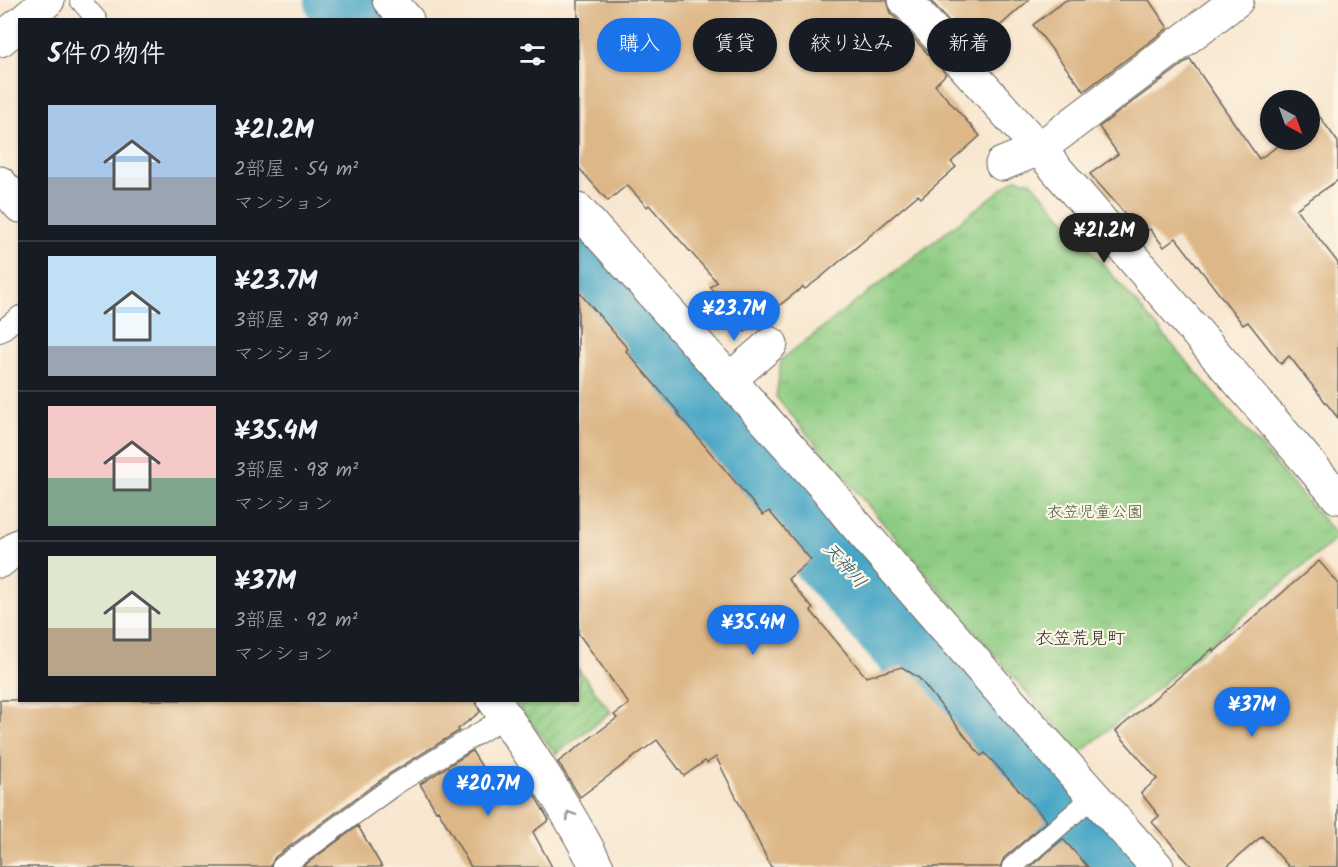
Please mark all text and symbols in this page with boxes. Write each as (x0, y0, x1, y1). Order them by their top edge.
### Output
chip: 購入 (597, 18, 681, 72)
chip: 賃貸 (693, 18, 777, 72)
chip: 絞り込み (789, 18, 915, 72)
chip: 新着 (927, 18, 1011, 72)
text: 5件の物件 (48, 34, 165, 76)
icon: filters (516, 38, 549, 71)
north arrow (1260, 90, 1320, 150)
map controls (1260, 90, 1320, 150)
text: ¥21.2M (234, 110, 314, 152)
icon: home (96, 129, 168, 201)
text: 2部屋 · 54 m² (234, 154, 358, 186)
text: マンション (234, 188, 333, 220)
pin: ¥21.2M (1055, 213, 1153, 264)
text: ¥21.2M (1073, 216, 1135, 248)
text: ¥23.7M (234, 261, 317, 303)
icon: home (96, 280, 168, 352)
pin: ¥23.7M (685, 291, 783, 342)
text: ¥23.7M (702, 294, 766, 326)
text: 3部屋 · 89 m² (234, 305, 358, 337)
text: マンション (234, 339, 333, 371)
text: ¥35.4M (234, 411, 317, 453)
icon: home (96, 430, 168, 502)
text: 3部屋 · 98 m² (234, 455, 358, 487)
text: マンション (234, 489, 333, 521)
park label: 衣笠児童公園 (1047, 500, 1143, 525)
water label: 天神川 (815, 536, 873, 596)
text: ¥37M (234, 561, 296, 603)
icon: home (96, 580, 168, 652)
text: 3部屋 · 92 m² (234, 605, 358, 637)
pin: ¥35.4M (704, 605, 802, 656)
text: ¥35.4M (721, 608, 785, 640)
district label: 衣笠荒見町 (1035, 625, 1125, 654)
text: マンション (234, 639, 333, 671)
pin: ¥37M (1216, 687, 1288, 738)
text: ¥37M (1228, 690, 1276, 722)
pin: ¥20.7M (439, 766, 537, 817)
text: ¥20.7M (456, 769, 520, 801)
one-way arrow (565, 811, 577, 821)

